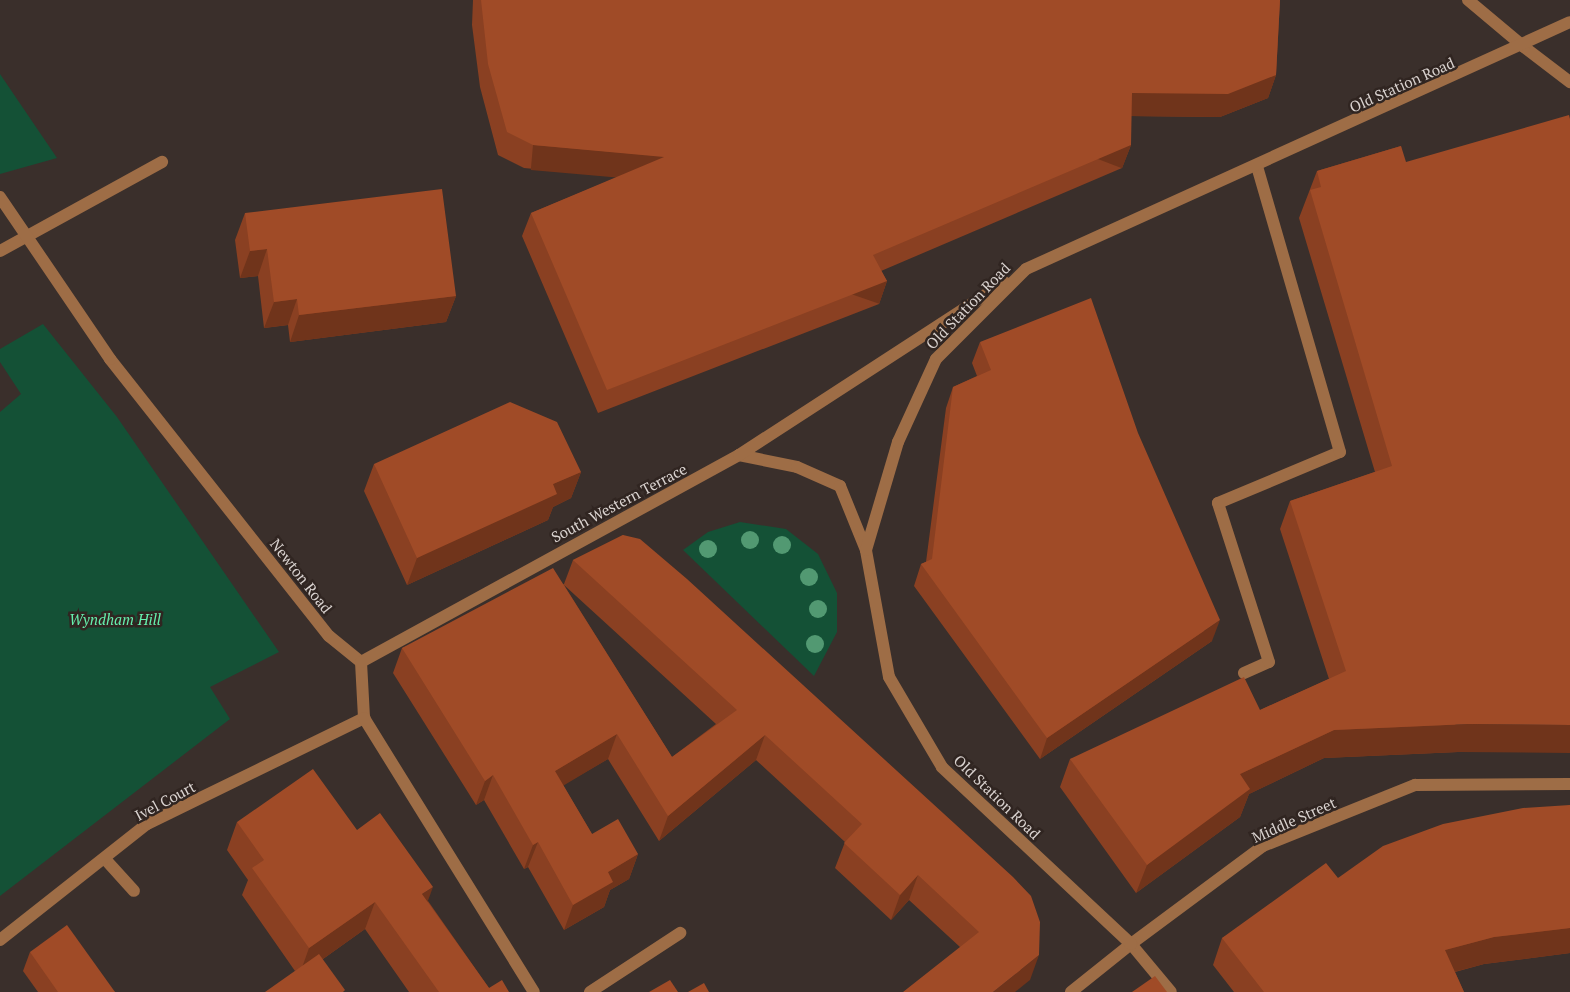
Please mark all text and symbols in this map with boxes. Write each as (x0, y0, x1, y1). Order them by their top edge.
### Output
street label: Old Station Road (1347, 54, 1457, 116)
street label: Old Station Road (922, 259, 1014, 353)
street label: South Western Terrace (548, 460, 690, 546)
street label: Newton Road (266, 535, 336, 617)
park label: Wyndham Hill (69, 611, 161, 629)
street label: Old Station Road (950, 751, 1044, 843)
street label: Ivel Court (132, 778, 198, 824)
street label: Middle Street (1249, 793, 1339, 847)

